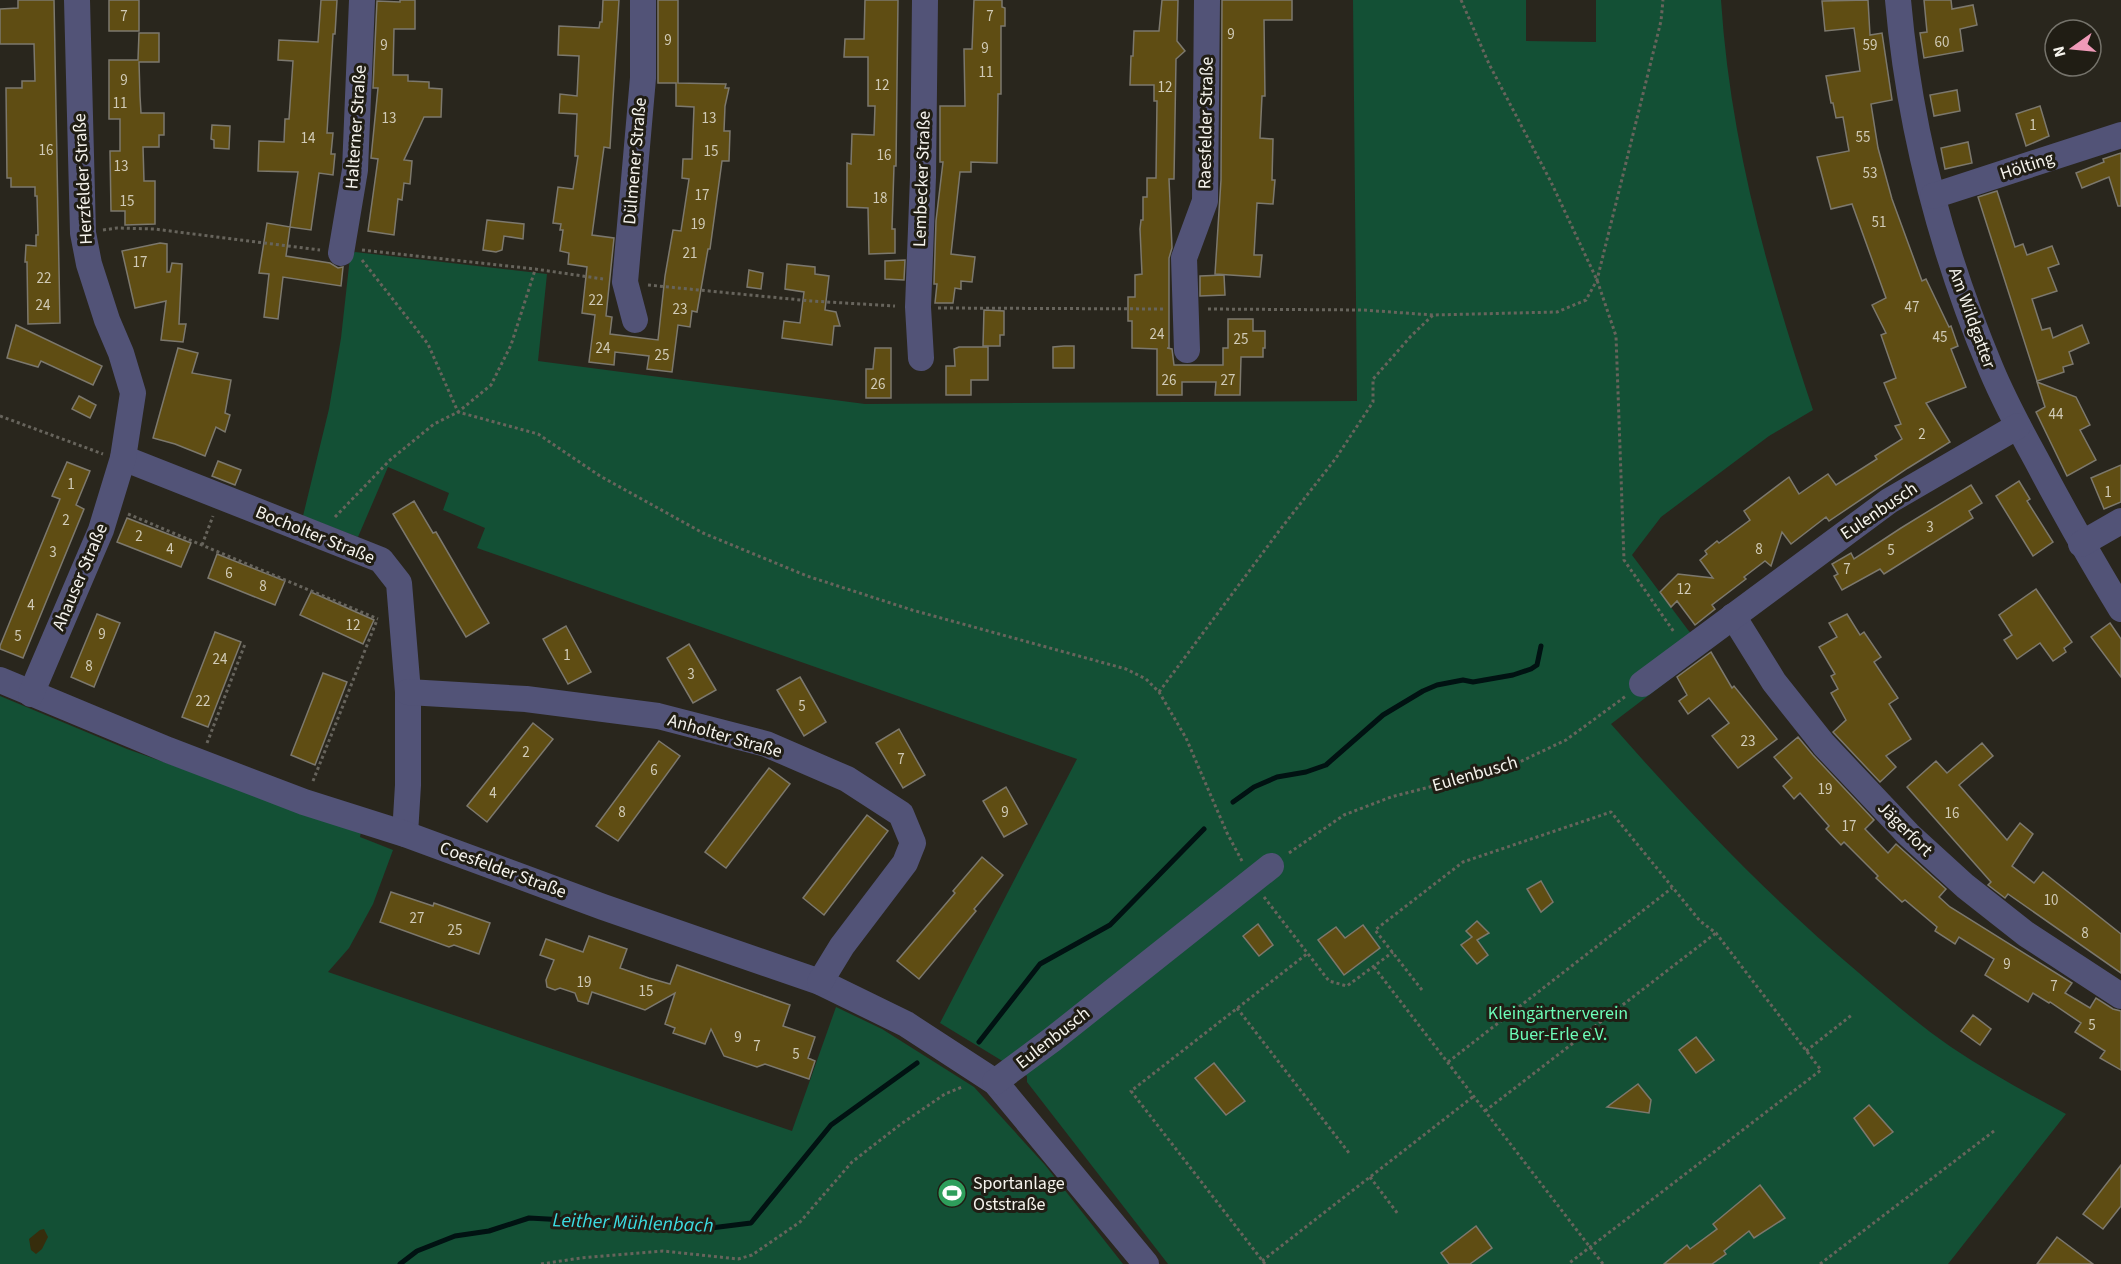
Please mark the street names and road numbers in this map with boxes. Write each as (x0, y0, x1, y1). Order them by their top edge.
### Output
street label: Raesfelder Straße (1192, 56, 1220, 189)
street label: Halterner Straße (339, 64, 373, 190)
street label: Dülmener Straße (617, 96, 653, 226)
street label: Lembecker Straße (907, 110, 937, 248)
street label: Herzfelder Straße (67, 113, 99, 245)
street label: Hölting (1997, 146, 2057, 186)
street label: Am Wildgatter (1942, 264, 2002, 373)
street label: Eulenbusch (1836, 476, 1922, 546)
street label: Bocholter Straße (252, 500, 379, 570)
street label: Ahauser Straße (46, 519, 114, 634)
street label: Anholter Straße (665, 708, 785, 764)
street label: Eulenbusch (1429, 750, 1521, 798)
street label: Jägerfort (1872, 796, 1938, 862)
street label: Coesfelder Straße (436, 835, 570, 905)
street label: Eulenbusch (1011, 1001, 1095, 1075)

